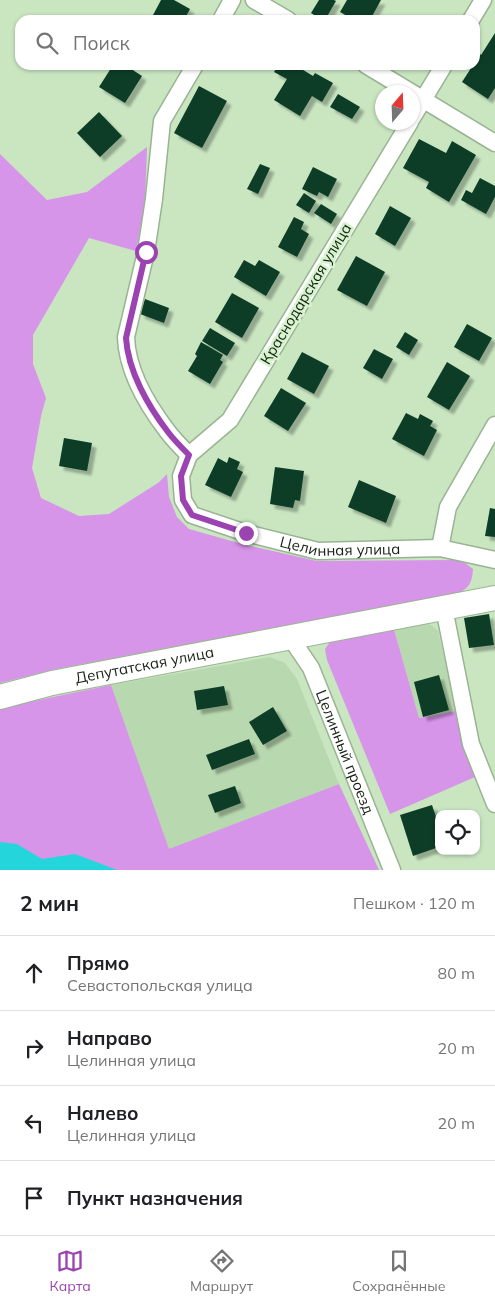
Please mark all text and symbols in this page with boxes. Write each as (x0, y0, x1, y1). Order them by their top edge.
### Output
search box (15, 15, 480, 70)
icon: search (33, 29, 61, 57)
text: Поиск (73, 31, 130, 55)
north arrow (375, 85, 420, 130)
street label: Краснодарская улица (256, 220, 355, 368)
route start (135, 241, 158, 264)
route end (235, 522, 258, 545)
street label: Целинная улица (278, 532, 401, 560)
street label: Депутатская улица (73, 642, 215, 687)
street label: Целинный проезд (312, 687, 379, 817)
map controls (435, 810, 480, 855)
button: locate (435, 810, 480, 855)
text: 2 мин (20, 890, 79, 916)
text: Пешком · 120 m (353, 893, 475, 913)
text: Прямо (67, 951, 129, 975)
icon: ahead (20, 959, 48, 987)
text: 80 m (438, 963, 475, 983)
text: Севастопольская улица (67, 975, 253, 995)
text: Направо (67, 1026, 152, 1050)
icon: right (20, 1034, 48, 1062)
text: 20 m (438, 1038, 475, 1058)
text: Целинная улица (67, 1050, 196, 1070)
text: Налево (67, 1101, 139, 1125)
icon: left (20, 1109, 48, 1137)
text: 20 m (438, 1113, 475, 1133)
text: Целинная улица (67, 1125, 196, 1145)
icon: arrive (20, 1184, 48, 1212)
text: Пункт назначения (67, 1186, 243, 1210)
tab: Карта (50, 1247, 91, 1295)
tab: Маршрут (190, 1247, 253, 1295)
tab: Сохранённые (352, 1247, 445, 1295)

